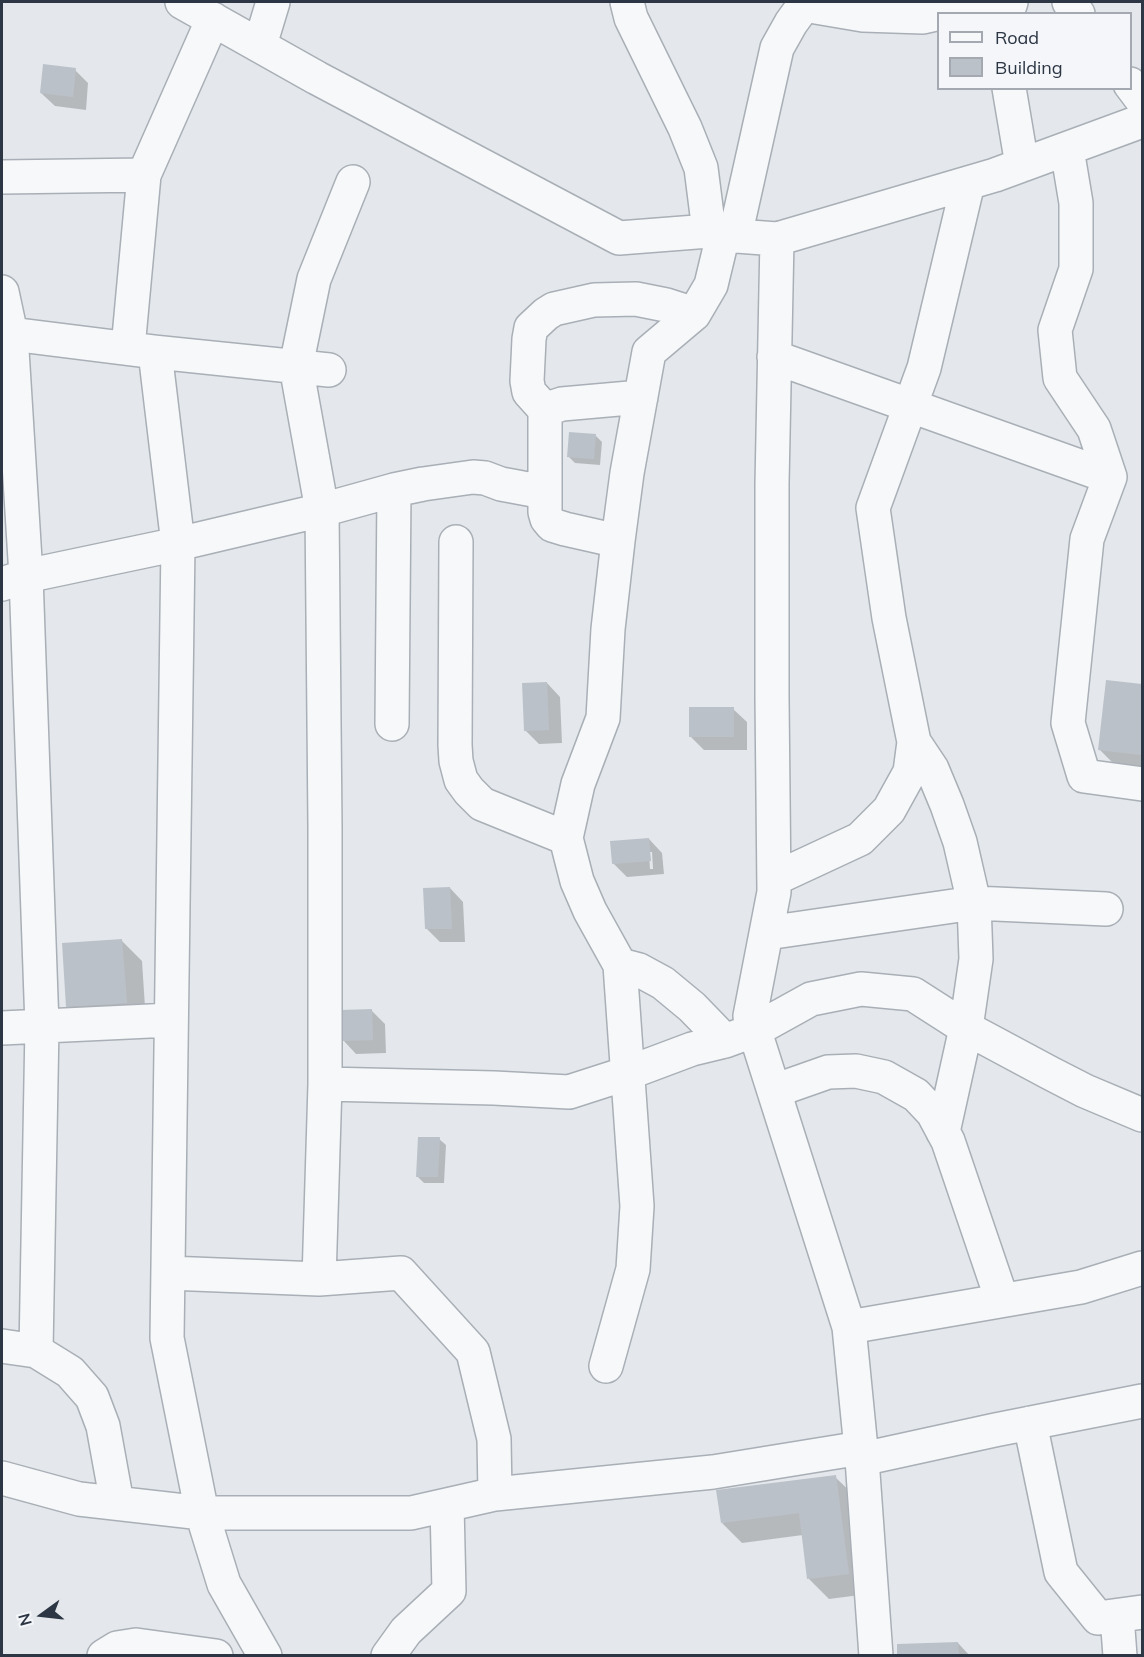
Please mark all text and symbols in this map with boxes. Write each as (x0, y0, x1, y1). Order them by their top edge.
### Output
legend (937, 12, 1132, 90)
text: Road (995, 26, 1039, 49)
text: Building (995, 56, 1063, 79)
north arrow (12, 1585, 72, 1645)
text: N (13, 1611, 36, 1628)

